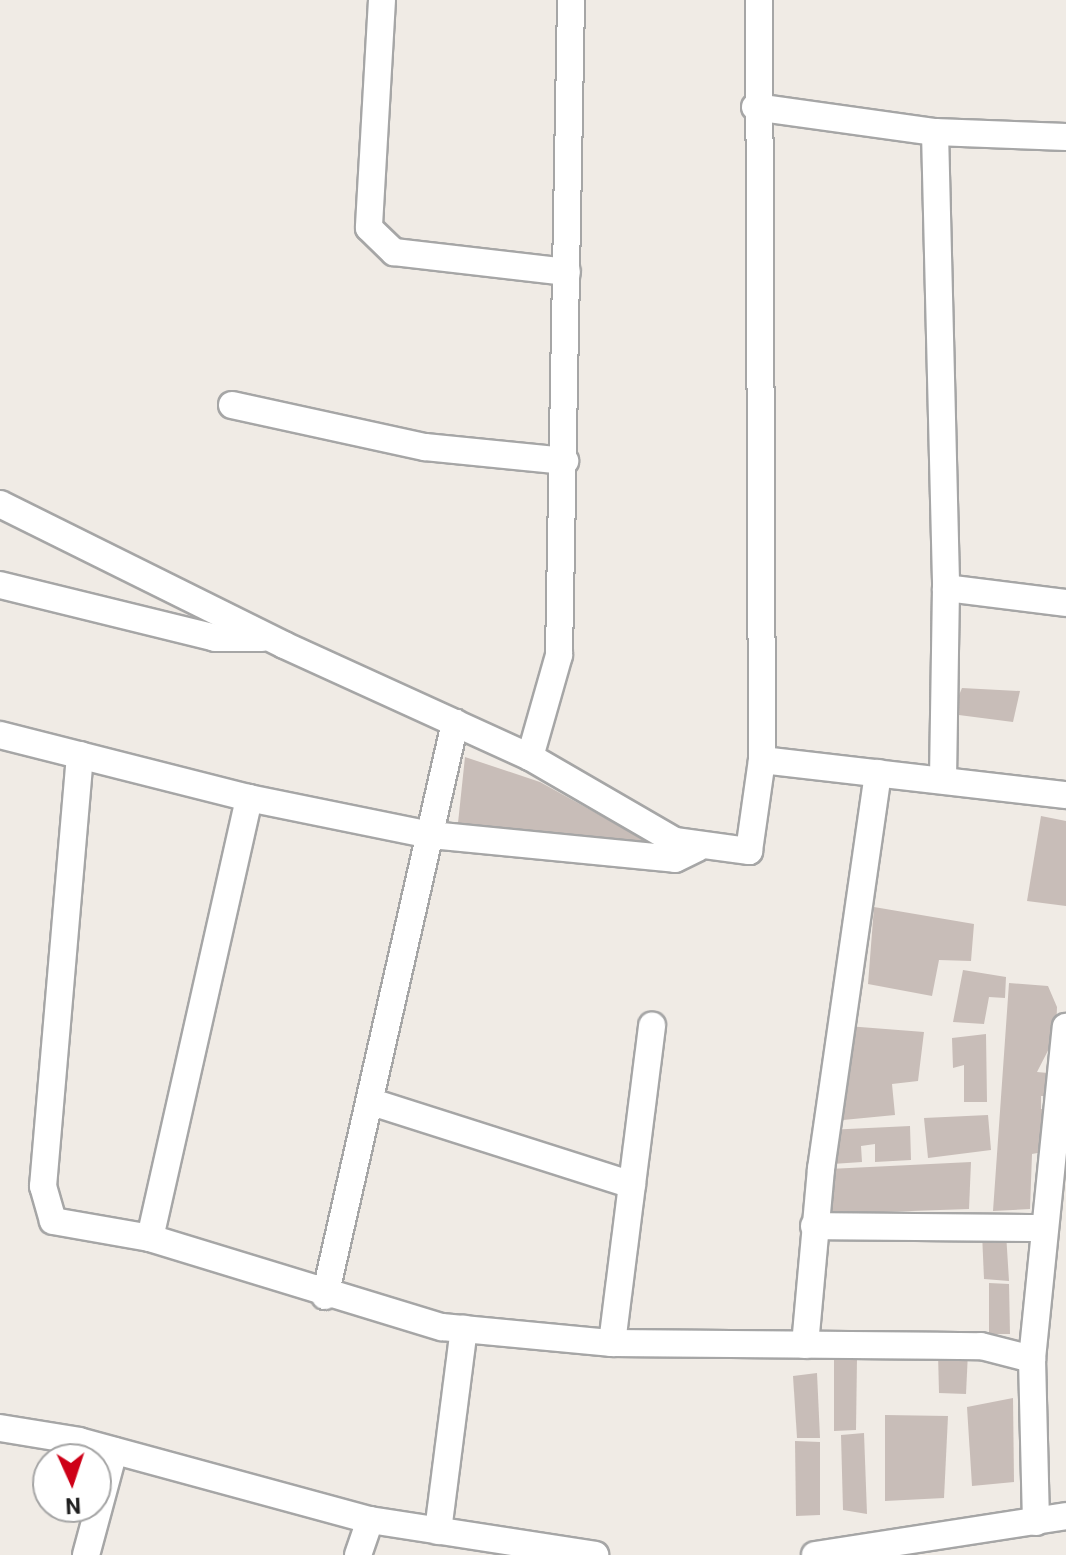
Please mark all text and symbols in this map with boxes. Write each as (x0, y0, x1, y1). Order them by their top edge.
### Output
north arrow (32, 1443, 112, 1523)
text: N (65, 1493, 82, 1518)

